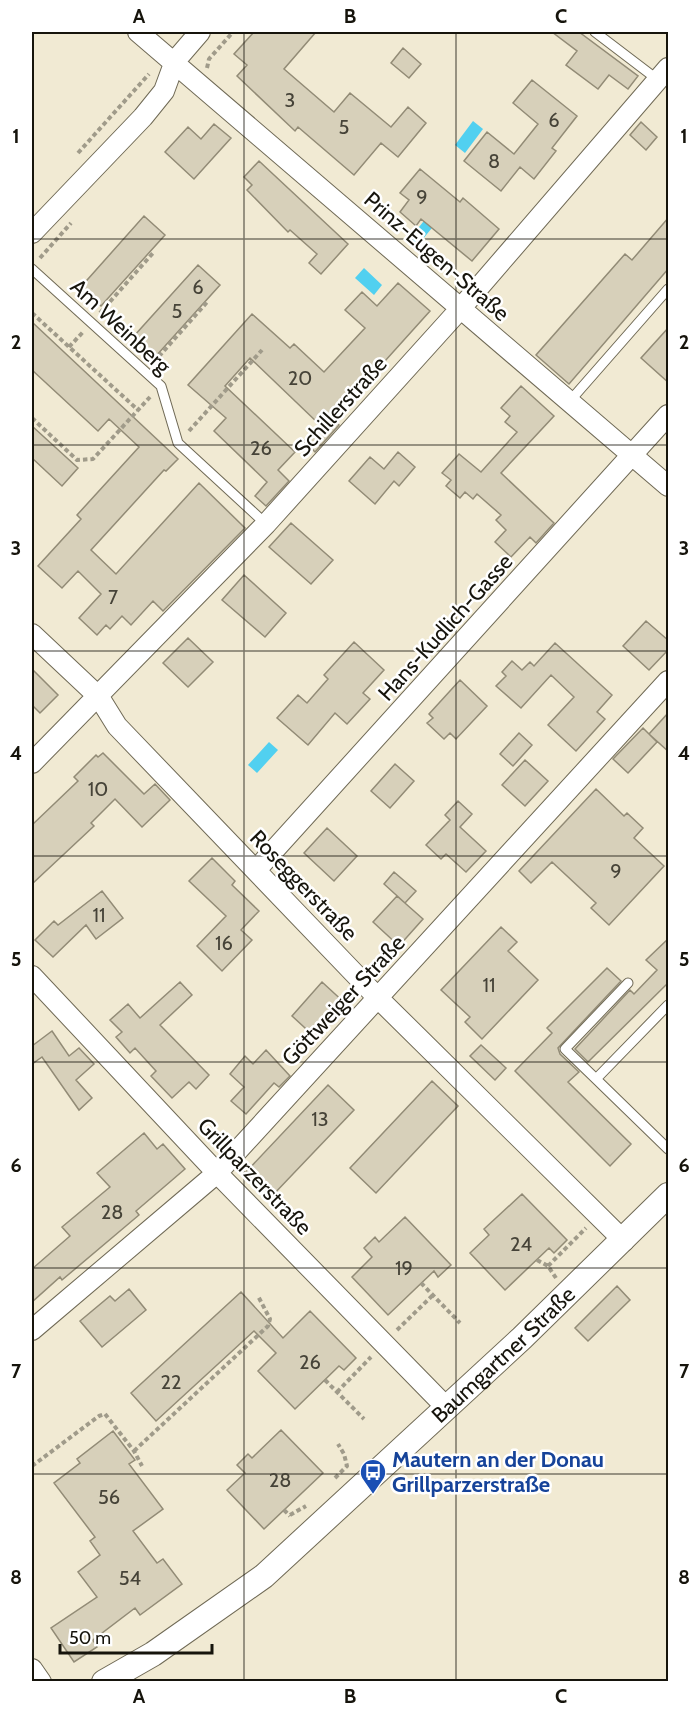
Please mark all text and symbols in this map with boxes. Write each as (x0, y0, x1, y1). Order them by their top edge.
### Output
text: A (133, 4, 146, 28)
text: B (344, 4, 356, 28)
text: C (555, 4, 567, 28)
house number: 3 (285, 88, 295, 112)
house number: 6 (548, 108, 560, 132)
house number: 5 (339, 115, 349, 139)
text: 1 (12, 124, 20, 148)
text: 1 (680, 124, 688, 148)
house number: 8 (488, 149, 500, 173)
house number: 9 (416, 185, 428, 209)
street label: Prinz-Eugen-Straße (358, 186, 515, 327)
street label: Am Weinberg (65, 273, 177, 380)
house number: 6 (192, 275, 204, 299)
house number: 5 (172, 299, 182, 323)
text: 2 (11, 330, 21, 354)
text: 2 (679, 330, 689, 354)
street label: Schillerstraße (288, 351, 392, 462)
house number: 20 (288, 366, 312, 390)
house number: 26 (250, 436, 272, 460)
text: 3 (11, 536, 21, 560)
text: 3 (679, 536, 689, 560)
street label: Hans-Kudlich-Gasse (372, 548, 518, 706)
house number: 7 (108, 585, 118, 609)
text: 4 (10, 741, 22, 765)
text: 4 (678, 741, 690, 765)
house number: 10 (88, 777, 108, 801)
street label: Roseggerstraße (244, 824, 363, 946)
house number: 9 (610, 859, 622, 883)
house number: 11 (92, 903, 106, 927)
street label: Göttweiger Straße (276, 930, 411, 1071)
house number: 16 (215, 931, 233, 955)
text: 5 (11, 947, 21, 971)
text: 5 (679, 947, 689, 971)
house number: 11 (482, 973, 496, 997)
house number: 13 (311, 1107, 329, 1131)
street label: Grillparzerstraße (192, 1112, 317, 1241)
text: 6 (10, 1153, 22, 1177)
text: 6 (678, 1153, 690, 1177)
house number: 28 (101, 1200, 123, 1224)
house number: 24 (510, 1232, 532, 1256)
house number: 19 (395, 1256, 413, 1280)
street label: Baumgartner Straße (426, 1281, 581, 1429)
house number: 26 (299, 1350, 321, 1374)
text: 7 (11, 1359, 22, 1383)
text: 7 (679, 1359, 690, 1383)
house number: 22 (161, 1370, 181, 1394)
place label: Mautern an der Donau Grillparzerstraße (392, 1446, 604, 1498)
bus stop icon: Mautern an der Donau Grillparzerstraße (358, 1457, 388, 1495)
house number: 28 (269, 1468, 291, 1492)
house number: 56 (98, 1485, 120, 1509)
text: 8 (10, 1565, 22, 1589)
text: 8 (678, 1565, 690, 1589)
house number: 54 (119, 1566, 142, 1590)
scale bar (60, 1617, 212, 1655)
text: 50 m (69, 1627, 111, 1649)
text: A (133, 1684, 146, 1708)
text: B (344, 1684, 356, 1708)
text: C (555, 1684, 567, 1708)

